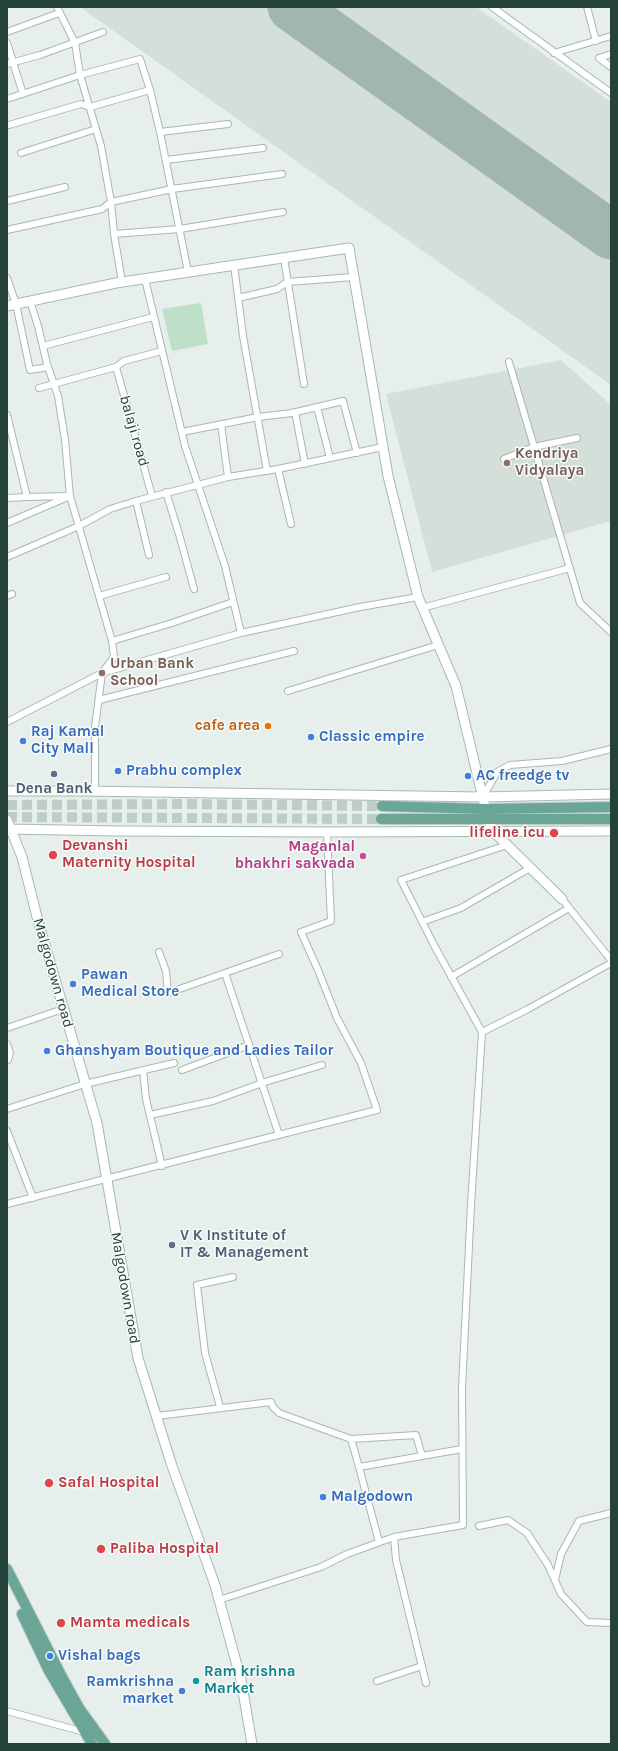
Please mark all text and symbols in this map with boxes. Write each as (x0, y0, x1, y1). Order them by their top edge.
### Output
street label: balaji road (115, 393, 153, 469)
place label: Kendriya Vidyalaya (515, 445, 584, 480)
marker: Kendriya Vidyalaya (502, 458, 512, 468)
place label: Urban Bank School (110, 655, 194, 690)
marker: Urban Bank School (97, 668, 107, 678)
place label: cafe area (195, 717, 260, 735)
marker: cafe area (263, 721, 273, 731)
place label: Raj Kamal City Mall (31, 723, 104, 758)
place label: Classic empire (319, 728, 424, 746)
marker: Classic empire (306, 732, 316, 742)
marker: Raj Kamal City Mall (18, 736, 28, 746)
place label: Prabhu complex (126, 762, 242, 780)
marker: Prabhu complex (113, 766, 123, 776)
place label: AC freedge tv (476, 767, 569, 785)
marker: Dena Bank (49, 769, 59, 779)
marker: AC freedge tv (463, 771, 473, 781)
place label: Dena Bank (16, 780, 92, 798)
place label: lifeline icu (469, 824, 545, 842)
marker: lifeline icu (548, 827, 560, 839)
place label: Devanshi Maternity Hospital (62, 837, 195, 872)
place label: Maganlal bhakhri sakvada (235, 838, 355, 873)
marker: Devanshi Maternity Hospital (47, 849, 59, 861)
marker: Maganlal bhakhri sakvada (358, 851, 368, 861)
street label: Malgodown road (29, 916, 77, 1030)
place label: Pawan Medical Store (81, 966, 179, 1001)
marker: Pawan Medical Store (68, 979, 78, 989)
place label: Ghanshyam Boutique and Ladies Tailor (55, 1042, 333, 1060)
marker: Ghanshyam Boutique and Ladies Tailor (42, 1046, 52, 1056)
place label: V K Institute of IT & Management (180, 1227, 309, 1262)
street label: Malgodown road (106, 1231, 144, 1345)
marker: V K Institute of IT & Management (167, 1240, 177, 1250)
place label: Safal Hospital (58, 1474, 159, 1492)
marker: Safal Hospital (43, 1477, 55, 1489)
place label: Malgodown (331, 1488, 413, 1506)
marker: Malgodown (318, 1492, 328, 1502)
place label: Paliba Hospital (110, 1540, 219, 1558)
marker: Paliba Hospital (95, 1543, 107, 1555)
place label: Mamta medicals (70, 1614, 190, 1632)
marker: Mamta medicals (55, 1617, 67, 1629)
place label: Vishal bags (58, 1647, 141, 1665)
marker: Vishal bags (45, 1651, 55, 1661)
place label: Ram krishna Market (204, 1663, 296, 1698)
place label: Ramkrishna market (86, 1673, 174, 1708)
marker: Ram krishna Market (191, 1676, 201, 1686)
marker: Ramkrishna market (177, 1686, 187, 1696)

